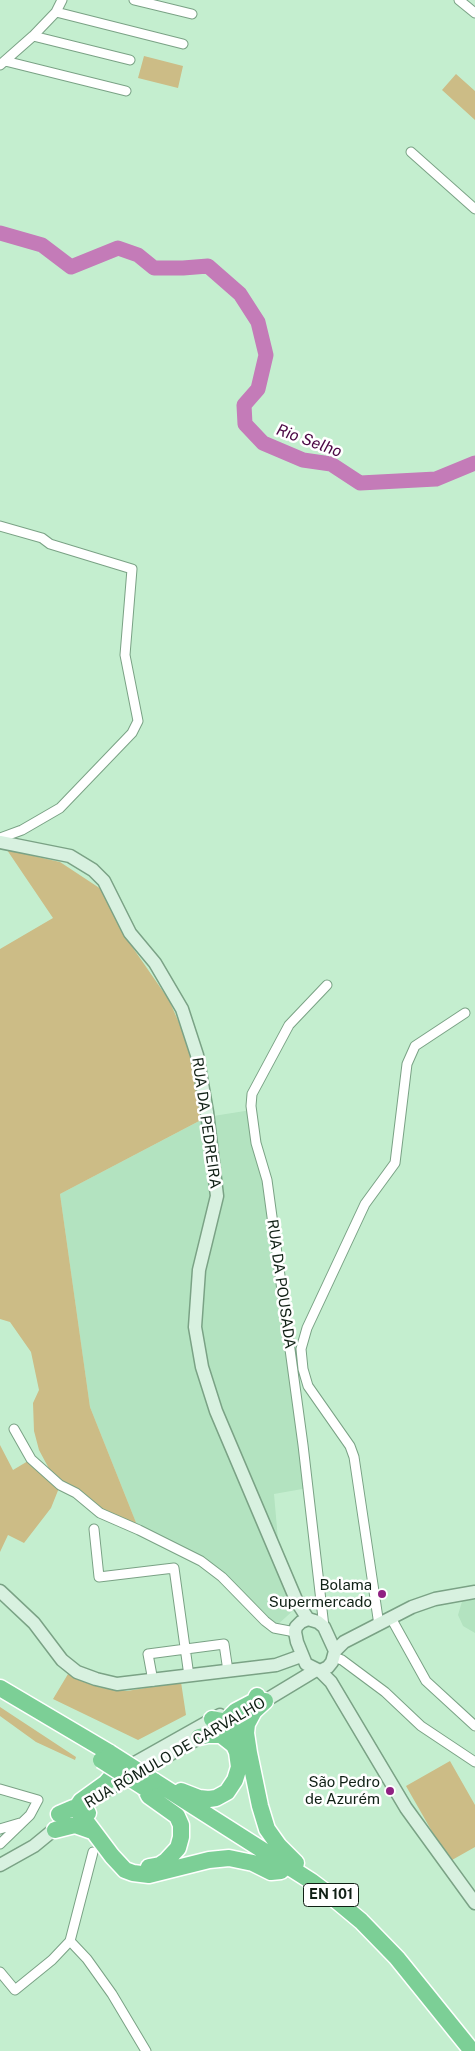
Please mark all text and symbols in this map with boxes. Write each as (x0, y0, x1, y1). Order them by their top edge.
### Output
water label: Rio Selho (274, 420, 344, 462)
street label: RUA DA PEDREIRA (188, 1056, 224, 1190)
street label: RUA DA POUSADA (263, 1218, 299, 1350)
place label: Bolama Supermercado (269, 1576, 372, 1611)
marker: Bolama Supermercado (376, 1588, 388, 1600)
street label: RUA RÓMULO DE CARVALHO (81, 1694, 269, 1812)
place label: São Pedro de Azurém (305, 1773, 380, 1808)
marker: São Pedro de Azurém (384, 1785, 396, 1797)
road number: EN 101 (304, 1884, 358, 1906)

